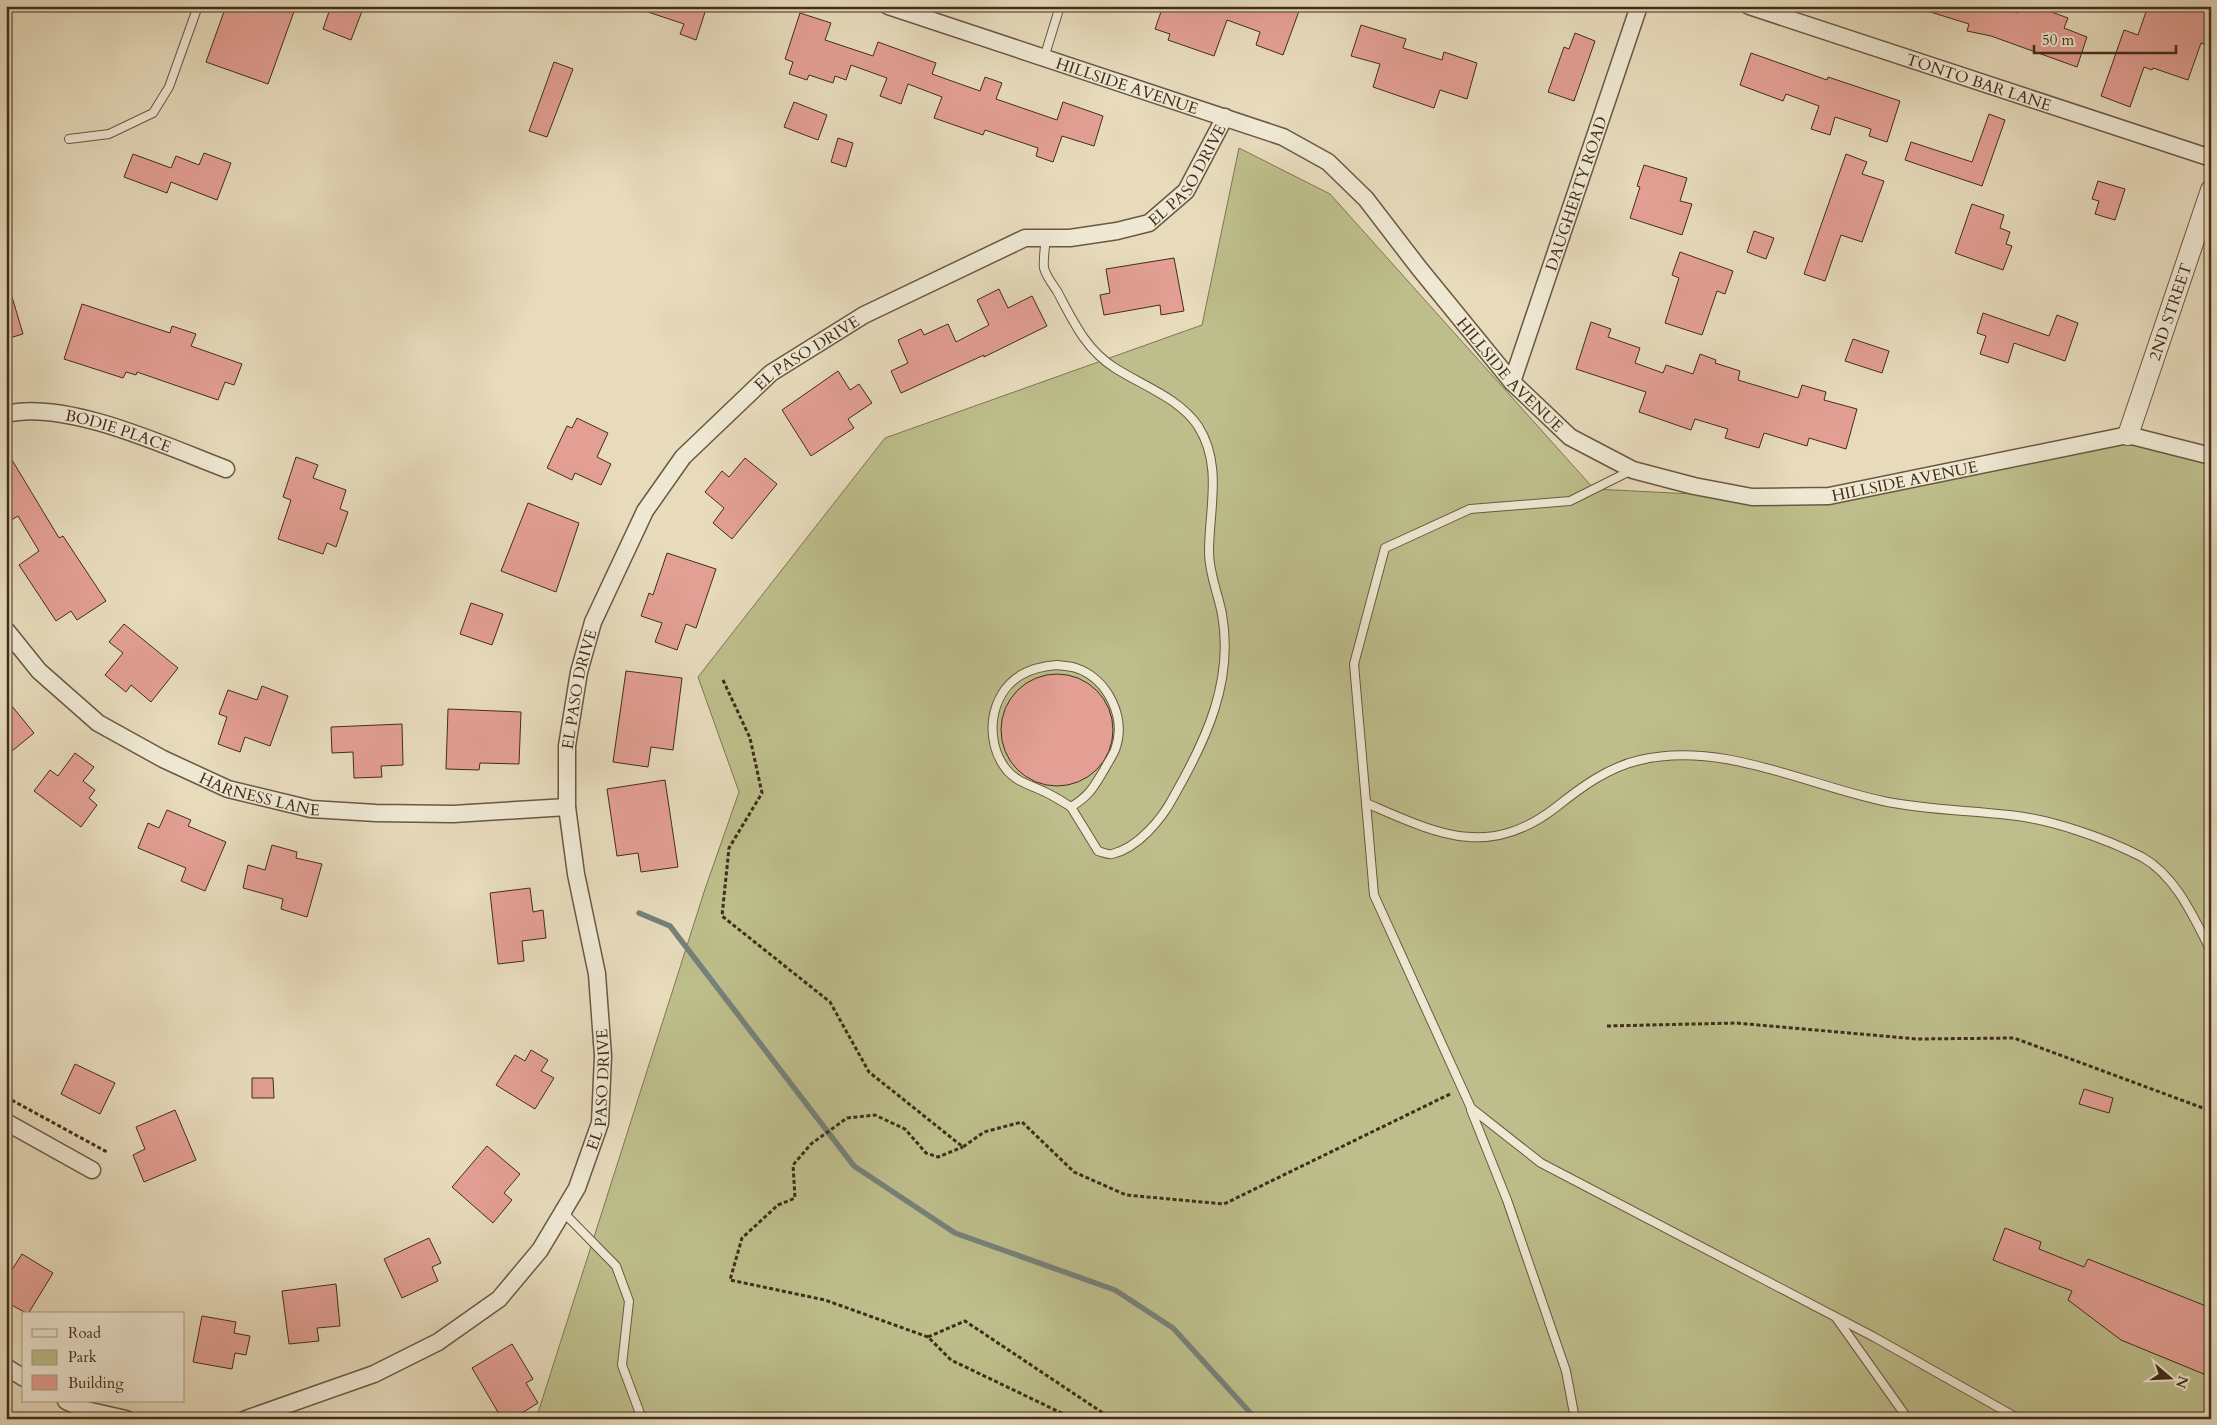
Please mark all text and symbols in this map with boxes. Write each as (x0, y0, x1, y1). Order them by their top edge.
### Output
scale bar (2034, 22, 2177, 54)
text: 50 m (2042, 30, 2074, 50)
street label: TONTO BAR LANE (1903, 48, 2054, 117)
street label: HILLSIDE AVENUE (1053, 52, 1201, 120)
street label: DAUGHERTY ROAD (1540, 114, 1613, 274)
street label: EL PASO DRIVE (1143, 120, 1231, 231)
street label: 2ND STREET (2144, 260, 2197, 364)
street label: EL PASO DRIVE (750, 311, 864, 396)
street label: HILLSIDE AVENUE (1451, 313, 1568, 437)
street label: BODIE PLACE (63, 405, 174, 458)
street label: HILLSIDE AVENUE (1830, 456, 1980, 507)
street label: EL PASO DRIVE (557, 627, 602, 751)
street label: HARNESS LANE (195, 767, 320, 822)
street label: EL PASO DRIVE (581, 1028, 615, 1153)
legend (22, 1312, 185, 1402)
text: Road (68, 1323, 101, 1343)
text: Park (68, 1347, 97, 1367)
north arrow (2144, 1352, 2194, 1402)
text: Building (68, 1373, 124, 1393)
text: N (2171, 1373, 2193, 1391)

